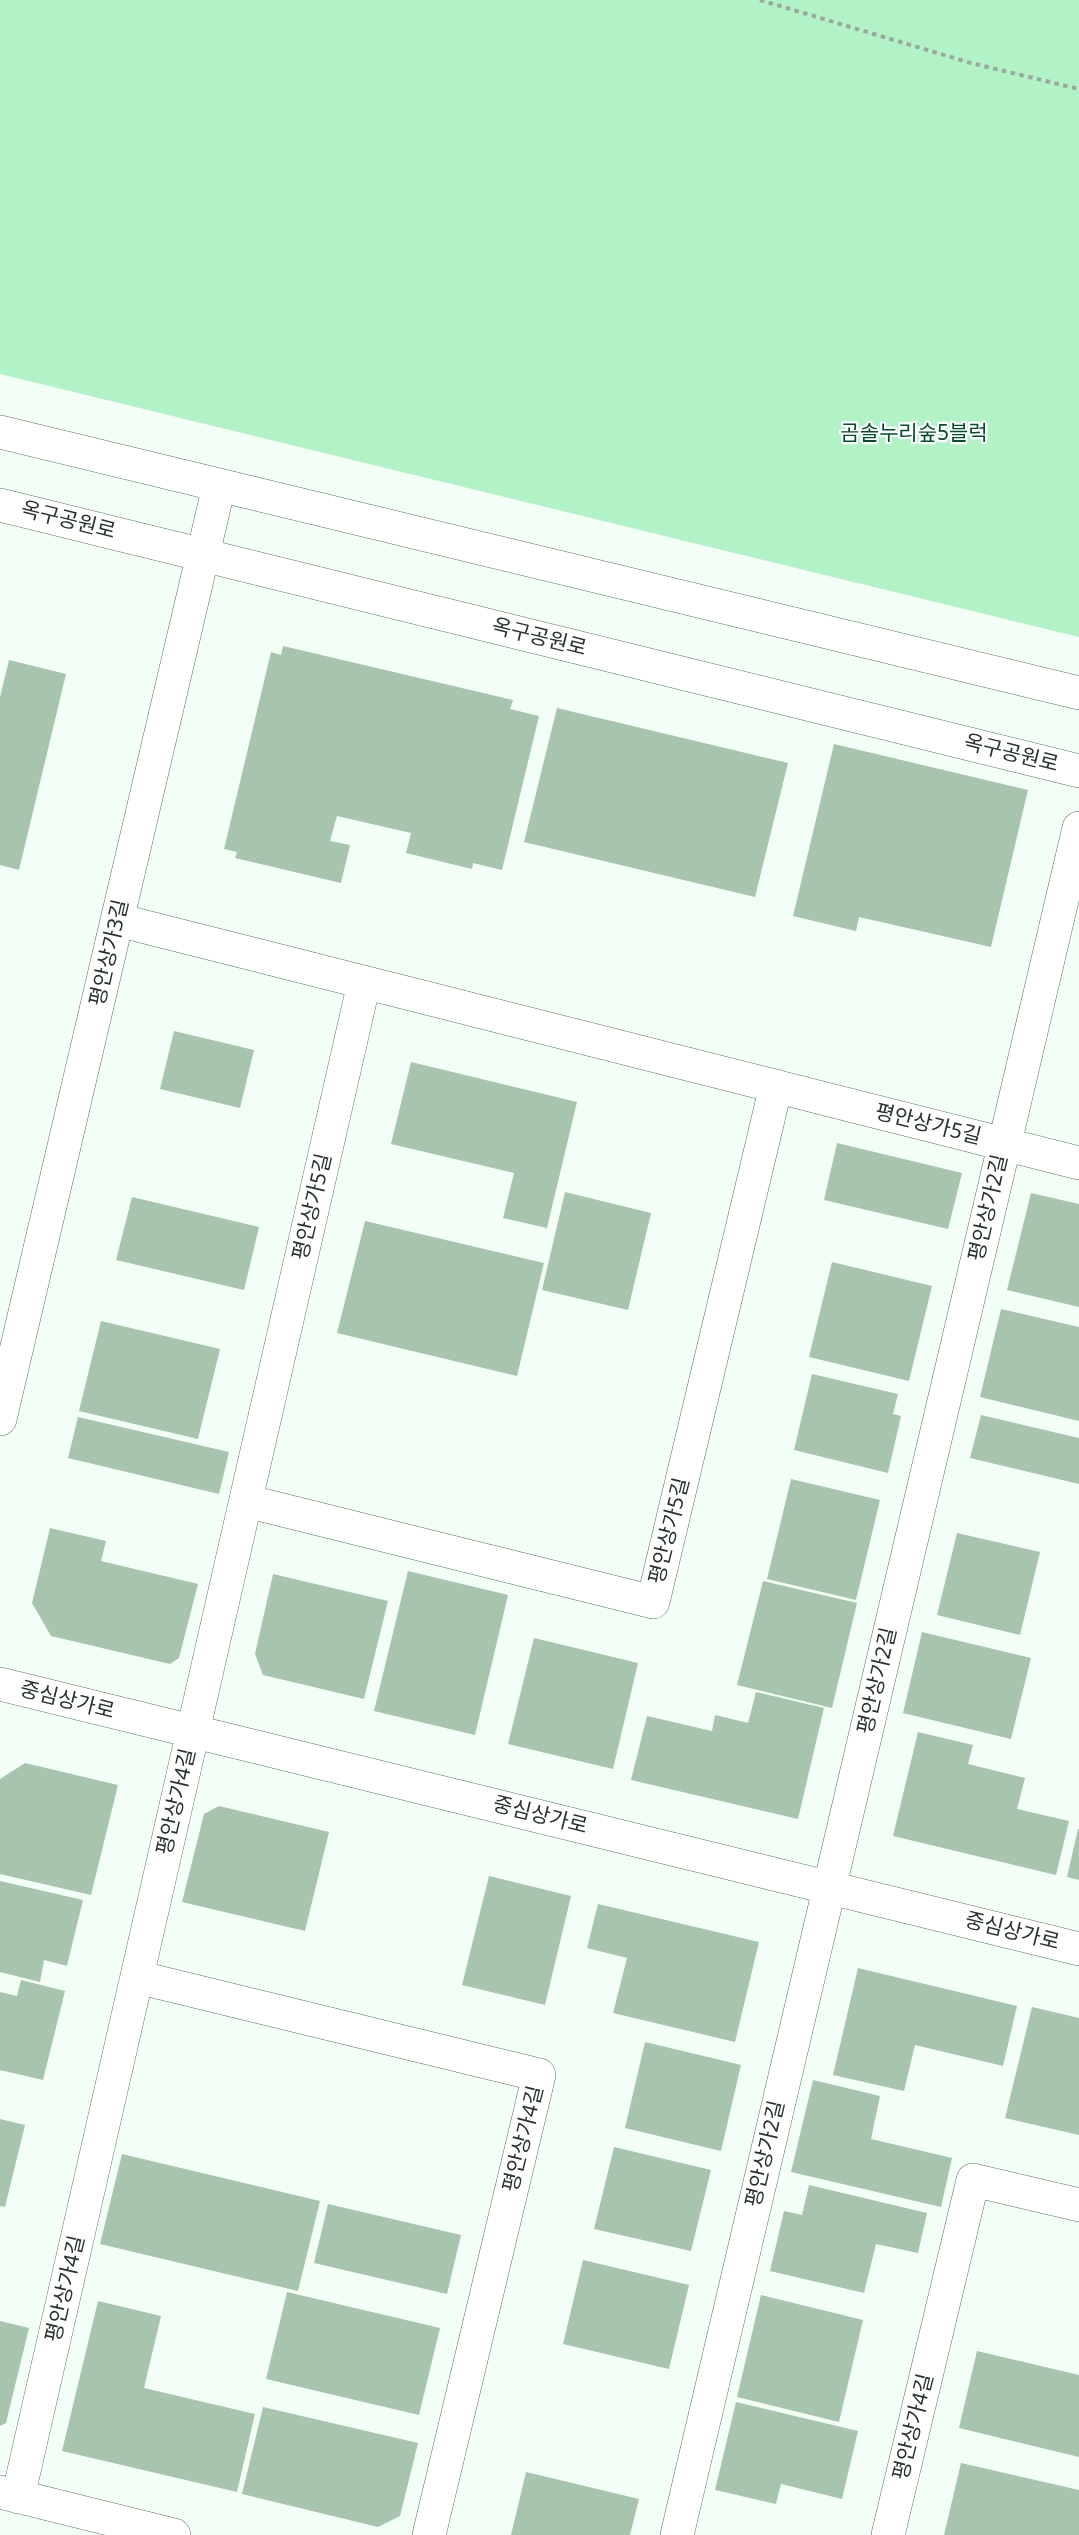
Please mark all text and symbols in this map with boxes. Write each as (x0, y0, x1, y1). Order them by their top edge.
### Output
park label: 곰솔누리숲5블럭 (840, 421, 988, 447)
street label: 옥구공원로 (18, 497, 118, 545)
street label: 옥구공원로 (489, 614, 589, 662)
street label: 옥구공원로 (961, 730, 1061, 778)
street label: 평안상가3길 (86, 897, 134, 1009)
street label: 평안상가5길 (872, 1100, 984, 1150)
street label: 평안상가5길 (289, 1151, 337, 1263)
street label: 평안상가2길 (965, 1152, 1013, 1264)
street label: 평안상가5길 (645, 1475, 695, 1587)
street label: 평안상가2길 (854, 1625, 902, 1737)
street label: 중심상가로 (17, 1677, 117, 1725)
street label: 평안상가4길 (153, 1746, 201, 1858)
street label: 중심상가로 (490, 1792, 590, 1840)
street label: 중심상가로 (962, 1908, 1062, 1956)
street label: 평안상가4길 (499, 2083, 549, 2195)
street label: 평안상가2길 (742, 2098, 790, 2210)
street label: 평안상가4길 (42, 2233, 90, 2345)
street label: 평안상가4길 (889, 2371, 939, 2483)

